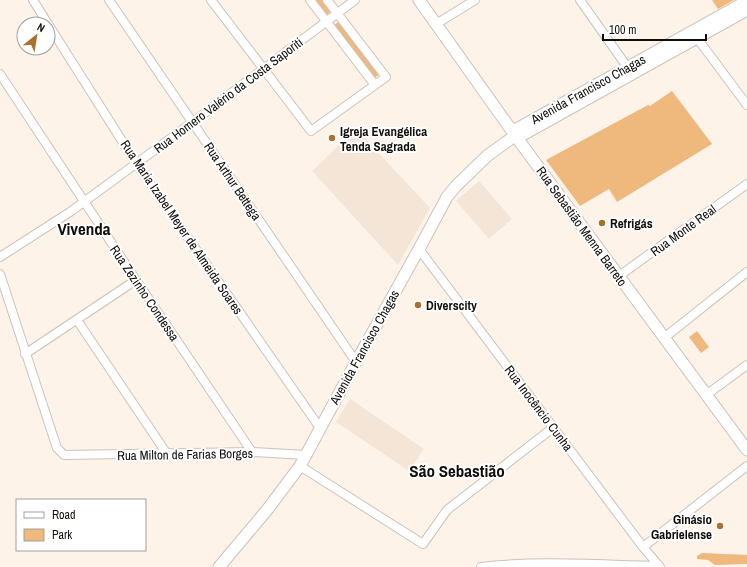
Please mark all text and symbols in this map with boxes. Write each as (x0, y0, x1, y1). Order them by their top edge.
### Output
north arrow (16, 16, 56, 56)
scale bar (603, 16, 706, 42)
text: N (35, 20, 47, 35)
text: 100 m (609, 22, 636, 38)
street label: Rua Homero Valério da Costa Saporiti (150, 34, 306, 157)
street label: Avenida Francisco Chagas (527, 51, 649, 128)
place label: Igreja Evangélica Tenda Sagrada (340, 123, 427, 155)
marker: Igreja Evangélica Tenda Sagrada (327, 133, 337, 143)
street label: Rua Maria Izabel Meyer de Almeida Soares (117, 137, 246, 318)
street label: Rua Arthur Bettega (200, 139, 265, 224)
street label: Rua Sebastião Menna Barreto (532, 163, 631, 290)
street label: Rua Monte Real (647, 201, 719, 260)
place label: Refrigás (610, 215, 653, 232)
district label: Vivenda (57, 217, 111, 240)
marker: Refrigás (597, 218, 607, 228)
street label: Rua Zezinho Condessa (106, 242, 183, 345)
street label: Avenida Francisco Chagas (325, 287, 403, 408)
place label: Diverscity (426, 297, 477, 314)
marker: Diverscity (413, 300, 423, 310)
street label: Rua Inocêncio Cunha (501, 362, 576, 455)
street label: Rua Milton de Farias Borges (117, 445, 253, 464)
district label: São Sebastião (409, 459, 505, 482)
legend (16, 499, 146, 551)
text: Road (52, 507, 76, 523)
place label: Ginásio Gabrielense (651, 511, 712, 543)
marker: Ginásio Gabrielense (715, 521, 725, 531)
text: Park (52, 527, 72, 543)

